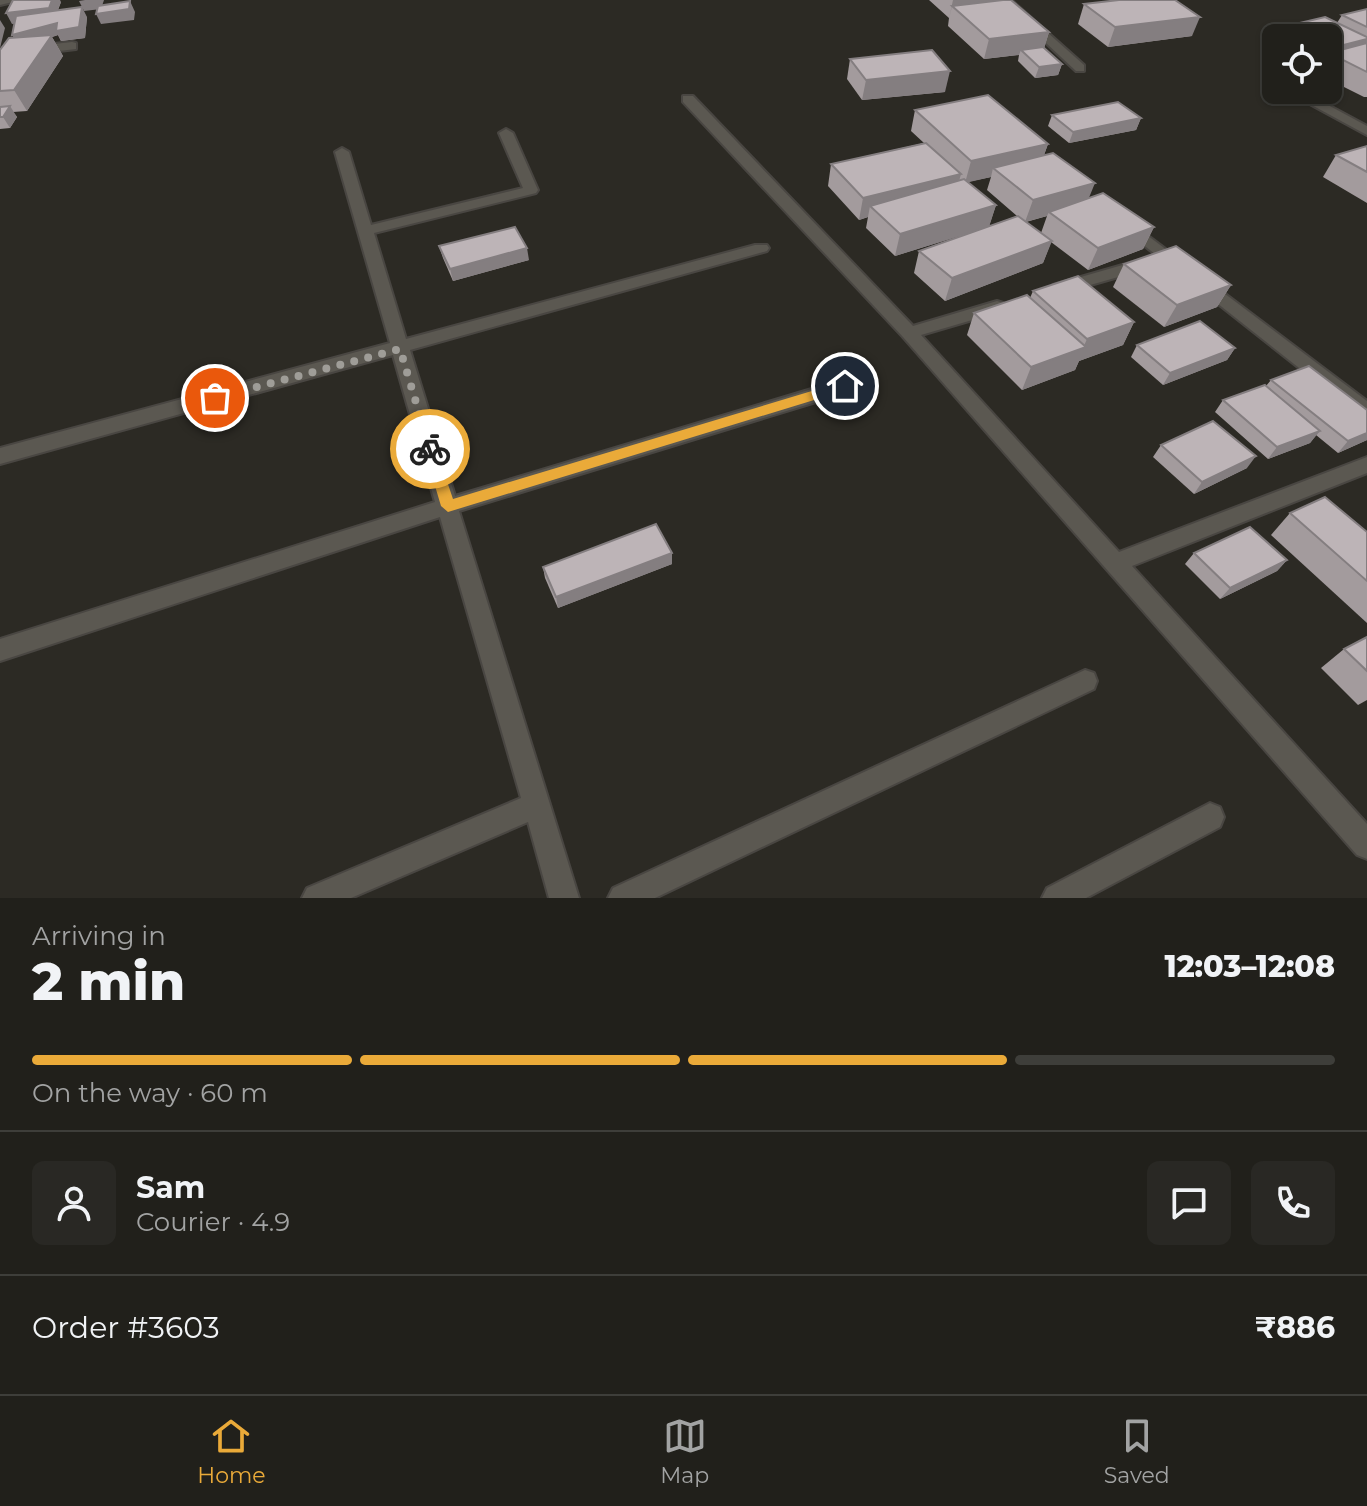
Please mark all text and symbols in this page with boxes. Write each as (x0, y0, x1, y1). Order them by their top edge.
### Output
map controls (1262, 24, 1342, 104)
button: locate (1262, 24, 1342, 104)
pin (811, 352, 879, 420)
pin (181, 364, 249, 432)
icon: home (823, 364, 867, 408)
icon: bag (193, 376, 237, 420)
courier (390, 409, 470, 489)
icon: bike (408, 427, 452, 471)
text: Arriving in (32, 920, 166, 952)
text: 12:03–12:08 (1165, 948, 1335, 985)
text: 2 min (32, 950, 185, 1013)
text: On the way · 60 m (32, 1077, 268, 1109)
button: person (32, 1161, 116, 1245)
button: chat (1147, 1161, 1231, 1245)
button: phone (1251, 1161, 1335, 1245)
text: Sam (136, 1169, 205, 1206)
text: Courier · 4.9 (136, 1206, 290, 1238)
text: Order #3603 (32, 1309, 220, 1346)
text: ₹886 (1255, 1309, 1335, 1346)
tab: Home (197, 1414, 266, 1489)
tab: Map (660, 1414, 709, 1489)
tab: Saved (1104, 1414, 1170, 1489)

